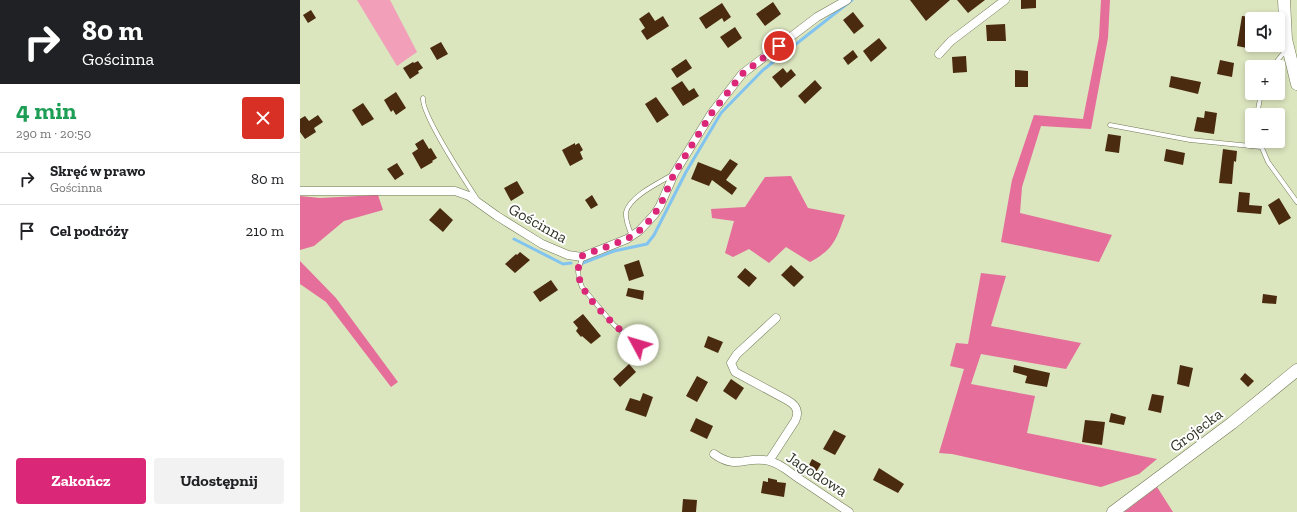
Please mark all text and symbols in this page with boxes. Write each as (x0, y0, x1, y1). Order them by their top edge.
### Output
map controls (1245, 12, 1285, 148)
button: sound (1245, 12, 1285, 52)
text: 80 m (82, 14, 143, 47)
icon: right (16, 16, 68, 68)
pin (762, 29, 796, 63)
icon: arrive (768, 35, 790, 57)
text: Gościnna (82, 48, 154, 70)
button: + (1245, 60, 1285, 100)
text: 4 min (16, 96, 77, 125)
button: close (242, 97, 284, 139)
button: − (1245, 108, 1285, 148)
text: 290 m · 20:50 (16, 126, 91, 141)
text: Skręć w prawo (50, 162, 145, 180)
icon: right (16, 168, 38, 190)
text: 80 m (251, 170, 284, 188)
text: Gościnna (50, 180, 102, 195)
street label: Gościnna (505, 199, 571, 247)
icon: arrive (16, 220, 38, 242)
text: Cel podróży (50, 222, 128, 240)
text: 210 m (246, 222, 284, 240)
position arrow (617, 324, 659, 366)
street label: Grojecka (1166, 404, 1226, 456)
street label: Jagodowa (783, 447, 851, 501)
button: Zakończ (16, 458, 146, 504)
button: Udostępnij (154, 458, 284, 504)

